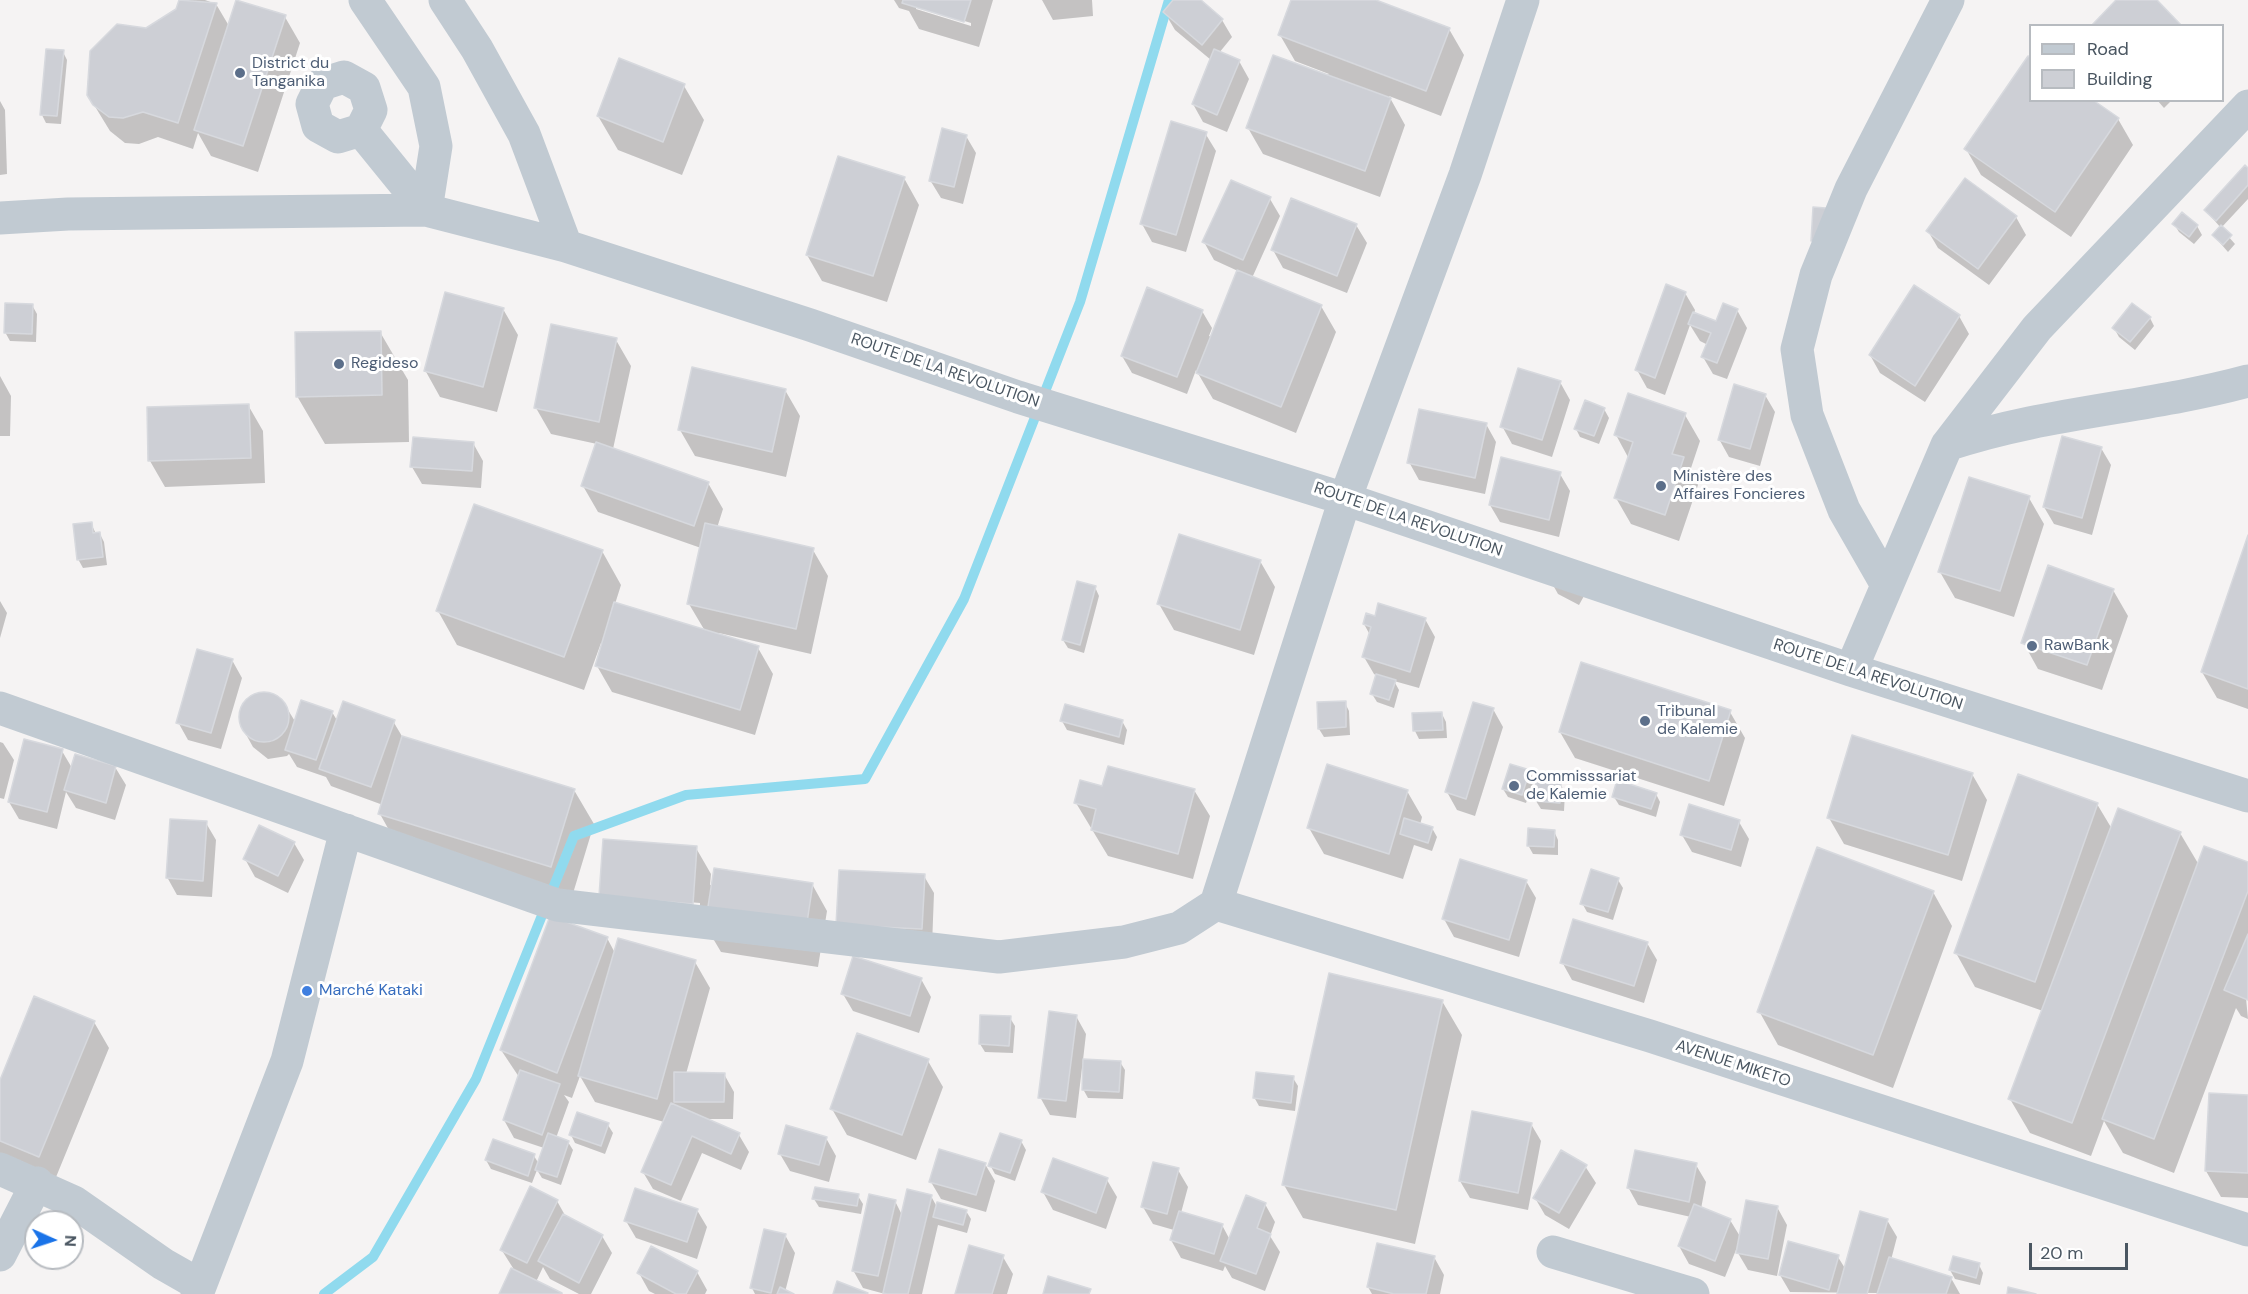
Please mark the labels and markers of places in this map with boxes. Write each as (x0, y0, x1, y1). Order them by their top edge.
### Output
place label: District du Tanganika (252, 54, 329, 92)
marker: District du Tanganika (233, 66, 247, 80)
place label: Regideso (351, 354, 418, 374)
marker: Regideso (332, 357, 346, 371)
place label: Ministère des Affaires Foncieres (1673, 467, 1805, 505)
marker: Ministère des Affaires Foncieres (1654, 479, 1668, 493)
place label: RawBank (2044, 636, 2110, 656)
marker: RawBank (2025, 639, 2039, 653)
place label: Tribunal de Kalemie (1657, 702, 1738, 740)
marker: Tribunal de Kalemie (1638, 714, 1652, 728)
place label: Commisssariat de Kalemie (1526, 767, 1637, 805)
marker: Commisssariat de Kalemie (1507, 779, 1521, 793)
place label: Marché Kataki (319, 981, 423, 1001)
marker: Marché Kataki (300, 984, 314, 998)

